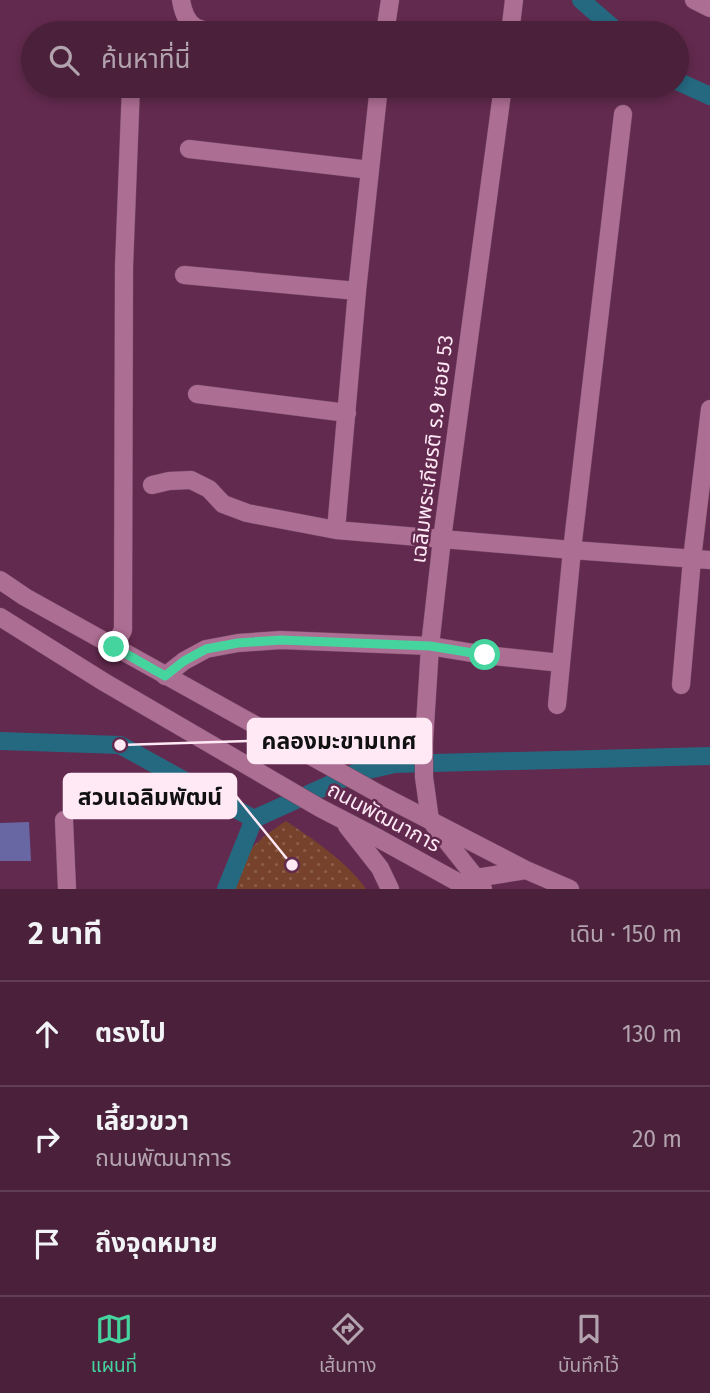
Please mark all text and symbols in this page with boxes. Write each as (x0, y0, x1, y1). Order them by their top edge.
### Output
search box (21, 21, 689, 98)
icon: search (45, 41, 83, 79)
text: ค้นหาที่นี่ (101, 44, 191, 75)
street label: เฉลิมพระเกียรติ ร.9 ซอย 53 (405, 333, 459, 565)
route end (98, 631, 129, 662)
route start (469, 639, 500, 670)
callout: คลองมะขามเทศ (248, 719, 431, 763)
text: คลองมะขามเทศ (262, 727, 416, 755)
callout: สวนเฉลิมพัฒน์ (64, 774, 236, 818)
street label: ถนนพัฒนาการ (323, 776, 445, 858)
text: สวนเฉลิมพัฒน์ (78, 783, 222, 811)
text: 2 นาที (28, 916, 102, 952)
text: เดิน · 150 m (569, 920, 682, 948)
icon: ahead (28, 1015, 66, 1053)
text: ตรงไป (95, 1018, 166, 1049)
text: 130 m (622, 1020, 682, 1048)
text: เลี้ยวขวา (95, 1106, 189, 1137)
icon: right (28, 1120, 66, 1158)
text: 20 m (632, 1125, 682, 1153)
text: ถนนพัฒนาการ (95, 1144, 232, 1172)
icon: arrive (28, 1225, 66, 1263)
text: ถึงจุดหมาย (95, 1228, 218, 1259)
tab: แผนที่ (91, 1310, 137, 1381)
tab: เส้นทาง (319, 1310, 376, 1381)
tab: บันทึกไว้ (558, 1310, 619, 1381)

